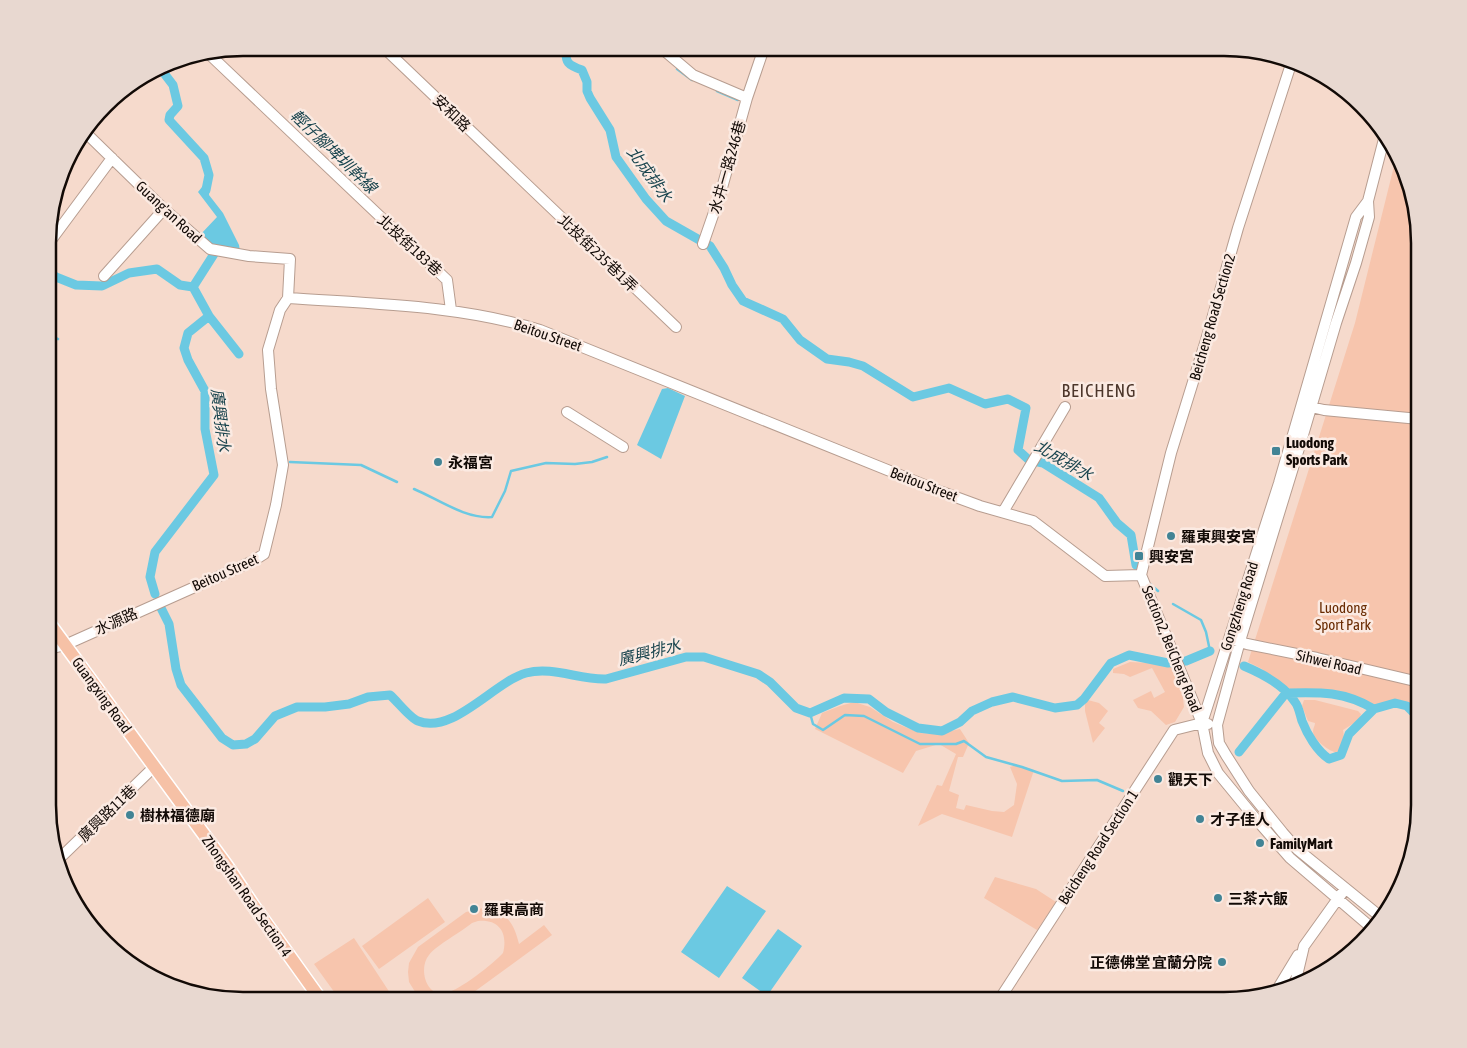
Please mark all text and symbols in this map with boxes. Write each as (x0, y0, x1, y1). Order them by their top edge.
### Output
street label: 安和路 (430, 91, 474, 135)
water label: 輕仔腳埤圳幹線 (287, 106, 382, 198)
street label: 水井一路246巷 (706, 118, 748, 216)
water label: 北成排水 (624, 143, 677, 206)
street label: Guang'an Road (133, 177, 205, 247)
street label: 北投街183巷 (375, 211, 445, 279)
street label: 北投街235巷1弄 (555, 211, 641, 295)
street label: Beicheng Road Section2 (1186, 252, 1238, 382)
street label: Beitou Street (512, 315, 584, 355)
district label: BEICHENG (1061, 380, 1137, 401)
water label: 廣興排水 (208, 387, 234, 454)
place label: Luodong Sports Park (1286, 434, 1348, 468)
water label: 北成排水 (1032, 436, 1097, 484)
marker: Luodong Sports Park (1270, 445, 1282, 457)
place label: 永福宮 (448, 454, 493, 471)
marker: 永福宮 (432, 456, 444, 468)
street label: Beitou Street (888, 463, 960, 505)
place label: 羅東興安宮 (1181, 528, 1256, 545)
marker: 羅東興安宮 (1165, 530, 1177, 542)
place label: 興安宮 (1149, 548, 1194, 565)
street label: Beitou Street (189, 550, 261, 594)
marker: 興安宮 (1133, 550, 1145, 562)
street label: Gongzheng Road (1217, 559, 1261, 653)
street label: Section2, BeiCheng Road (1139, 583, 1205, 715)
park label: Luodong Sport Park (1315, 599, 1371, 633)
street label: 水源路 (92, 604, 140, 638)
water label: 廣興排水 (616, 635, 683, 668)
street label: Sihwei Road (1295, 646, 1363, 678)
street label: Guangxing Road (69, 654, 135, 736)
place label: 觀天下 (1168, 771, 1213, 788)
marker: 觀天下 (1152, 773, 1164, 785)
street label: 廣興路11巷 (74, 781, 140, 845)
street label: Beicheng Road Section 1 (1055, 786, 1141, 908)
place label: 樹林福德廟 (140, 807, 215, 824)
marker: 樹林福德廟 (124, 809, 136, 821)
place label: 才子佳人 (1210, 811, 1270, 828)
marker: 才子佳人 (1194, 813, 1206, 825)
street label: Zhongshan Road Section 4 (199, 832, 295, 960)
place label: FamilyMart (1270, 835, 1333, 852)
marker: FamilyMart (1254, 837, 1266, 849)
place label: 三茶六飯 (1228, 890, 1288, 907)
marker: 三茶六飯 (1212, 892, 1224, 904)
place label: 羅東高商 (484, 901, 544, 918)
marker: 羅東高商 (468, 903, 480, 915)
place label: 正德佛堂 宜蘭分院 (1090, 954, 1212, 971)
marker: 正德佛堂 宜蘭分院 (1216, 956, 1228, 968)

